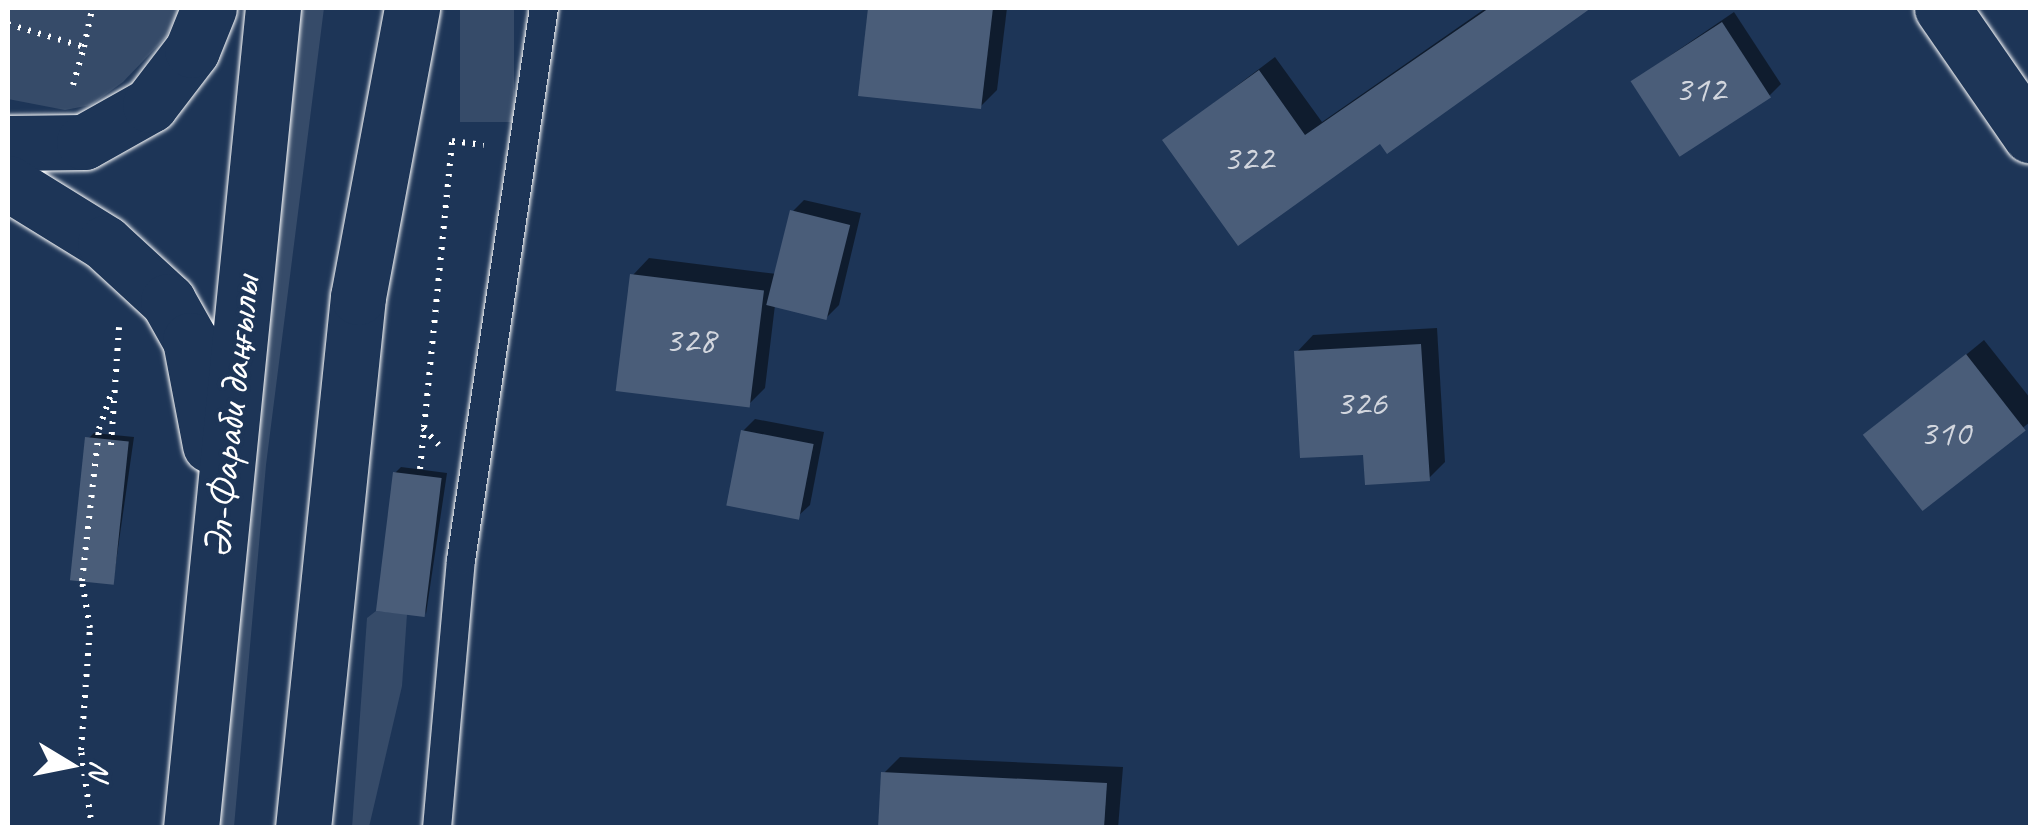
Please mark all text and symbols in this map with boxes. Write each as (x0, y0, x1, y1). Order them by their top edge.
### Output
house number: 312 (1674, 66, 1726, 112)
house number: 322 (1222, 135, 1274, 181)
street label: Әл-Фараби даңғылы (191, 273, 271, 561)
house number: 328 (664, 317, 716, 363)
house number: 326 (1335, 380, 1387, 426)
house number: 310 (1919, 410, 1971, 456)
north arrow (20, 715, 120, 815)
text: N (81, 759, 119, 782)

